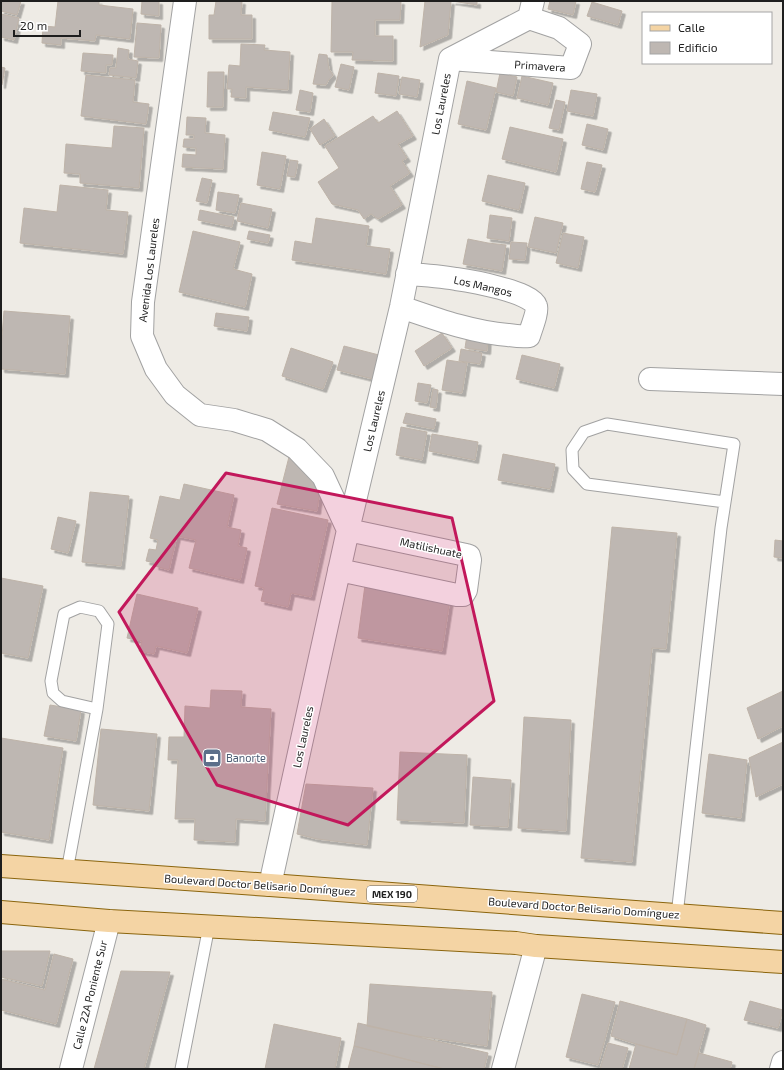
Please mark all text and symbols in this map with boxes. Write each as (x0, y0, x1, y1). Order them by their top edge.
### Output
scale bar (14, 12, 80, 38)
legend (642, 12, 772, 64)
text: 20 m (20, 18, 47, 32)
text: Calle (678, 20, 705, 34)
text: Edificio (678, 40, 718, 54)
street label: Primavera (514, 57, 566, 74)
street label: Los Laureles (428, 71, 453, 136)
street label: Avenida Los Laureles (136, 217, 161, 323)
street label: Los Mangos (452, 272, 514, 299)
street label: Los Laureles (360, 388, 387, 453)
street label: Matilishuate (399, 535, 463, 560)
street label: Los Laureles (290, 704, 315, 769)
bank icon: Banorte (201, 747, 223, 769)
place label: Banorte (226, 751, 266, 764)
street label: Boulevard Doctor Belisario Domínguez (164, 871, 357, 898)
road number: MEX 190 (367, 886, 417, 902)
street label: Boulevard Doctor Belisario Domínguez (488, 894, 681, 921)
street label: Calle 22A Poniente Sur (70, 938, 110, 1051)

